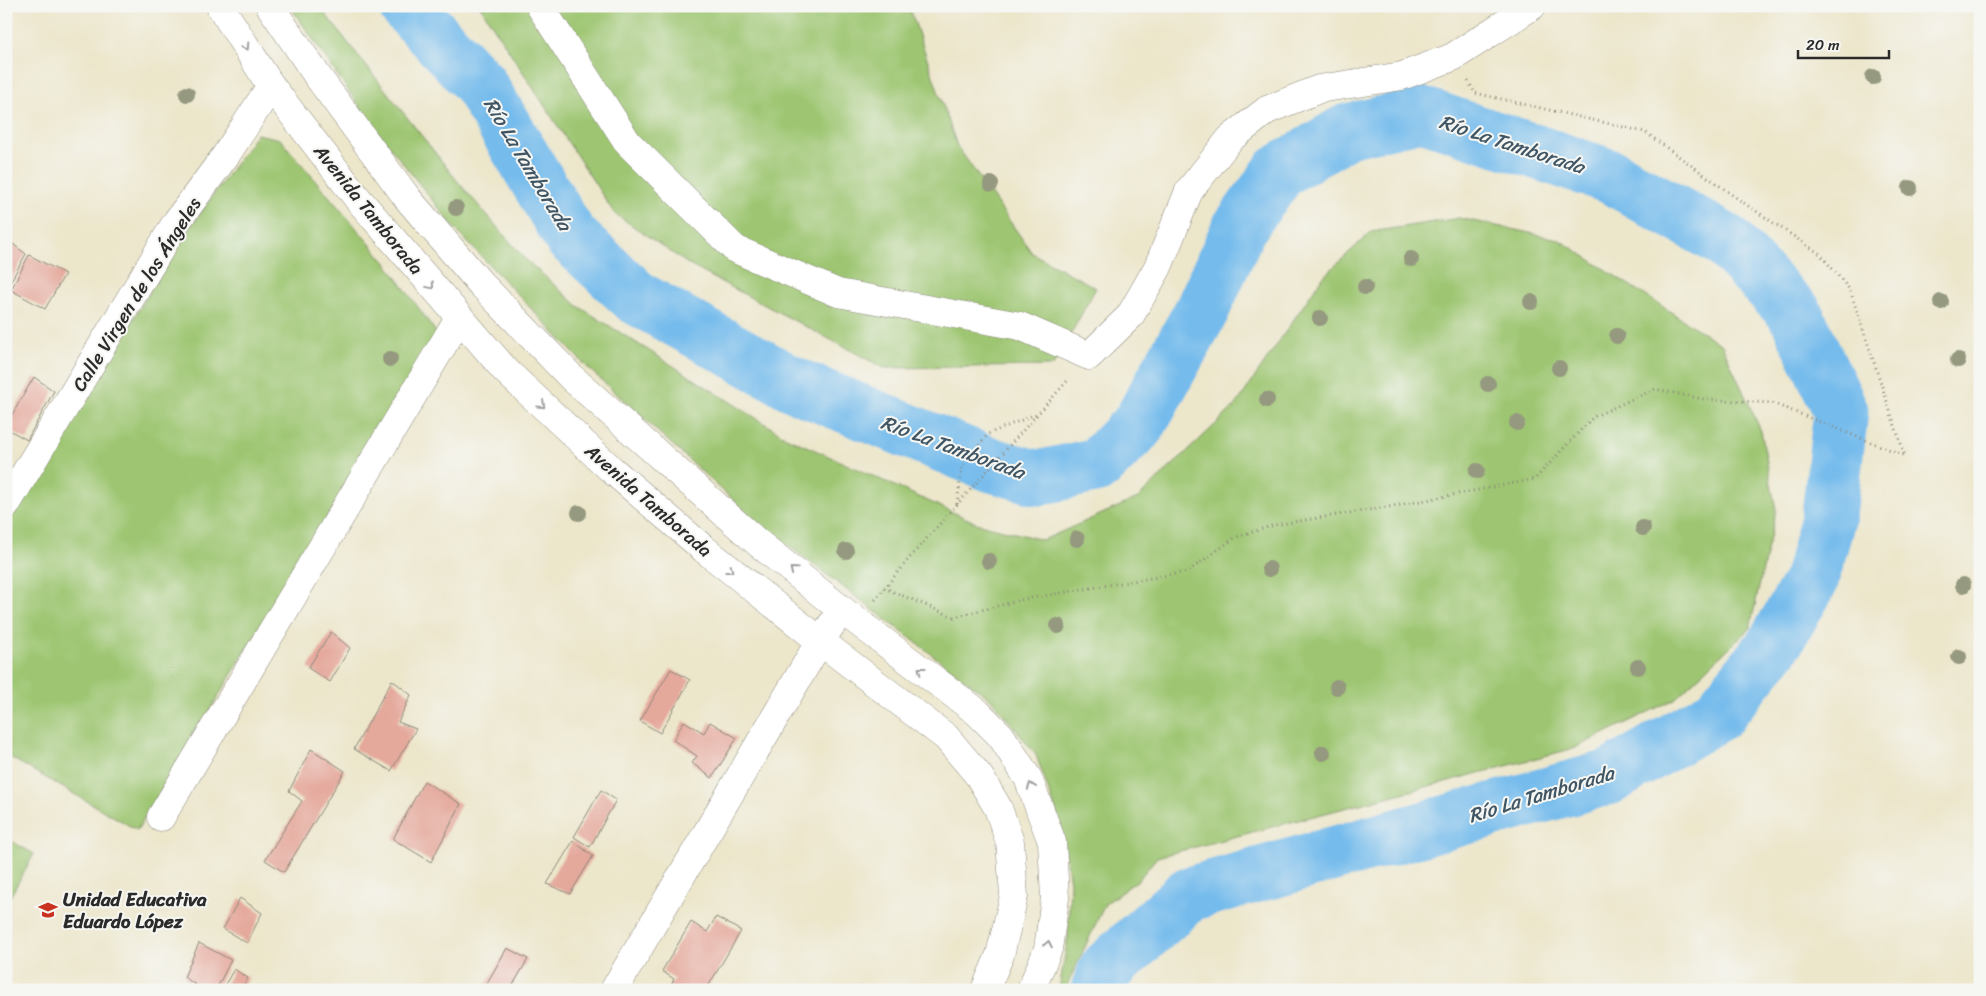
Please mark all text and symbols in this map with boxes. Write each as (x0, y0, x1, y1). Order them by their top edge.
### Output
scale bar (1798, 28, 1890, 60)
text: 20 m (1806, 32, 1840, 58)
one-way arrow (240, 42, 250, 51)
water label: Río La Tamborada (474, 91, 582, 240)
water label: Río La Tamborada (1435, 105, 1591, 185)
street label: Avenida Tamborada (305, 136, 432, 283)
street label: Calle Virgen de los Ángeles (63, 190, 210, 398)
one-way arrow (426, 281, 435, 290)
one-way arrow (537, 399, 546, 408)
water label: Río La Tamborada (876, 405, 1031, 490)
street label: Avenida Tamborada (576, 435, 720, 566)
one-way arrow (724, 564, 733, 572)
one-way arrow (789, 567, 798, 576)
one-way arrow (918, 667, 927, 675)
water label: Río La Tamborada (1464, 755, 1620, 833)
one-way arrow (1027, 782, 1037, 791)
place label: Unidad Educativa Eduardo López (63, 883, 207, 938)
school or university icon: Unidad Educativa Eduardo López (37, 899, 59, 921)
one-way arrow (1043, 940, 1053, 949)

